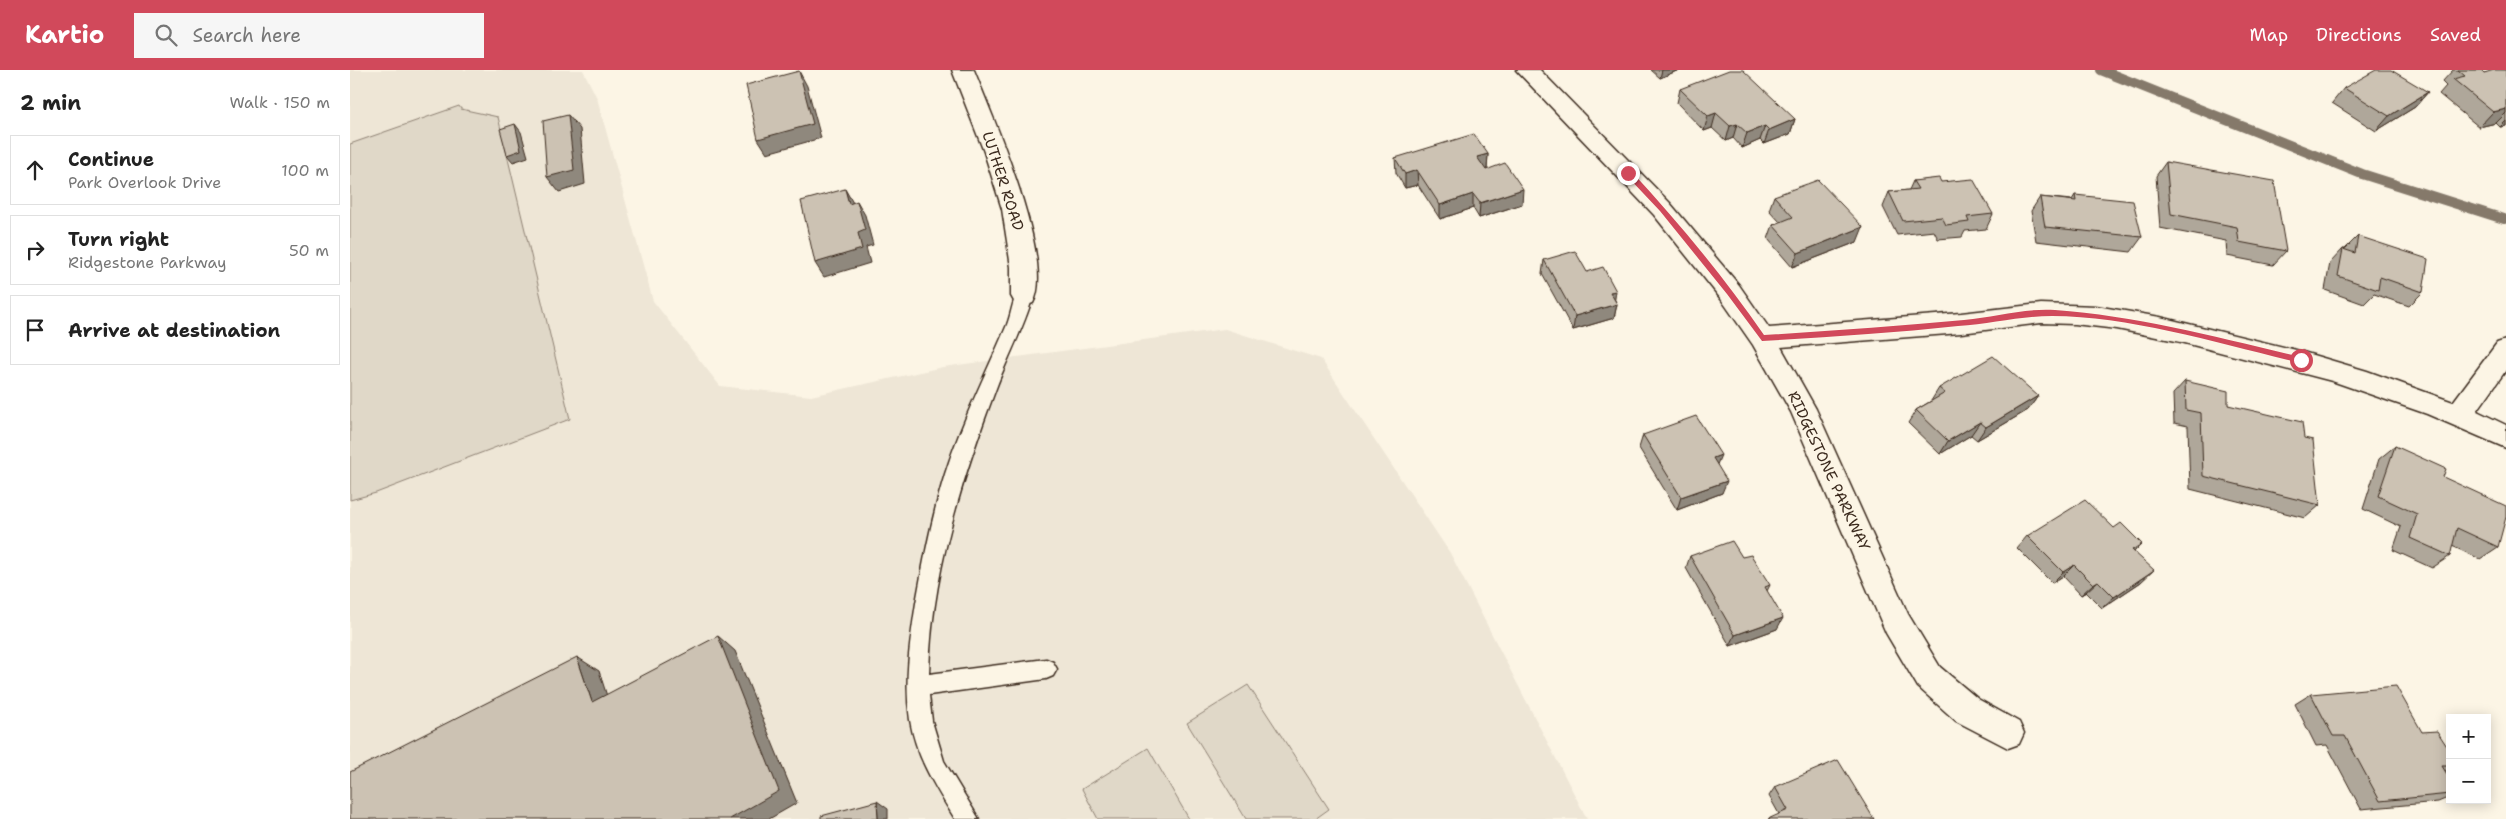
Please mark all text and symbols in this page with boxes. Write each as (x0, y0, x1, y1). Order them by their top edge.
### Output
search box (134, 13, 484, 58)
text: Kartio (25, 19, 104, 51)
icon: search (152, 21, 180, 49)
text: Search here (192, 23, 301, 48)
text: Map (2250, 23, 2288, 47)
text: Directions (2316, 23, 2402, 47)
text: Saved (2430, 23, 2481, 47)
text: 2 min (20, 89, 81, 117)
text: Walk · 150 m (229, 92, 330, 113)
street label: LUTHER ROAD (978, 129, 1029, 233)
text: Continue (68, 147, 154, 172)
icon: ahead (21, 156, 49, 184)
text: 100 m (281, 160, 329, 181)
route end (1617, 162, 1640, 185)
text: Park Overlook Drive (68, 172, 221, 193)
text: Turn right (68, 227, 169, 252)
icon: right (21, 236, 49, 264)
text: 50 m (289, 240, 329, 261)
text: Ridgestone Parkway (68, 252, 227, 273)
icon: arrive (21, 316, 49, 344)
text: Arrive at destination (68, 318, 280, 343)
route start (2290, 349, 2313, 372)
street label: RIDGESTONE PARKWAY (1783, 388, 1875, 554)
map controls (2446, 714, 2491, 804)
button: + (2446, 714, 2491, 759)
button: − (2446, 759, 2491, 804)

